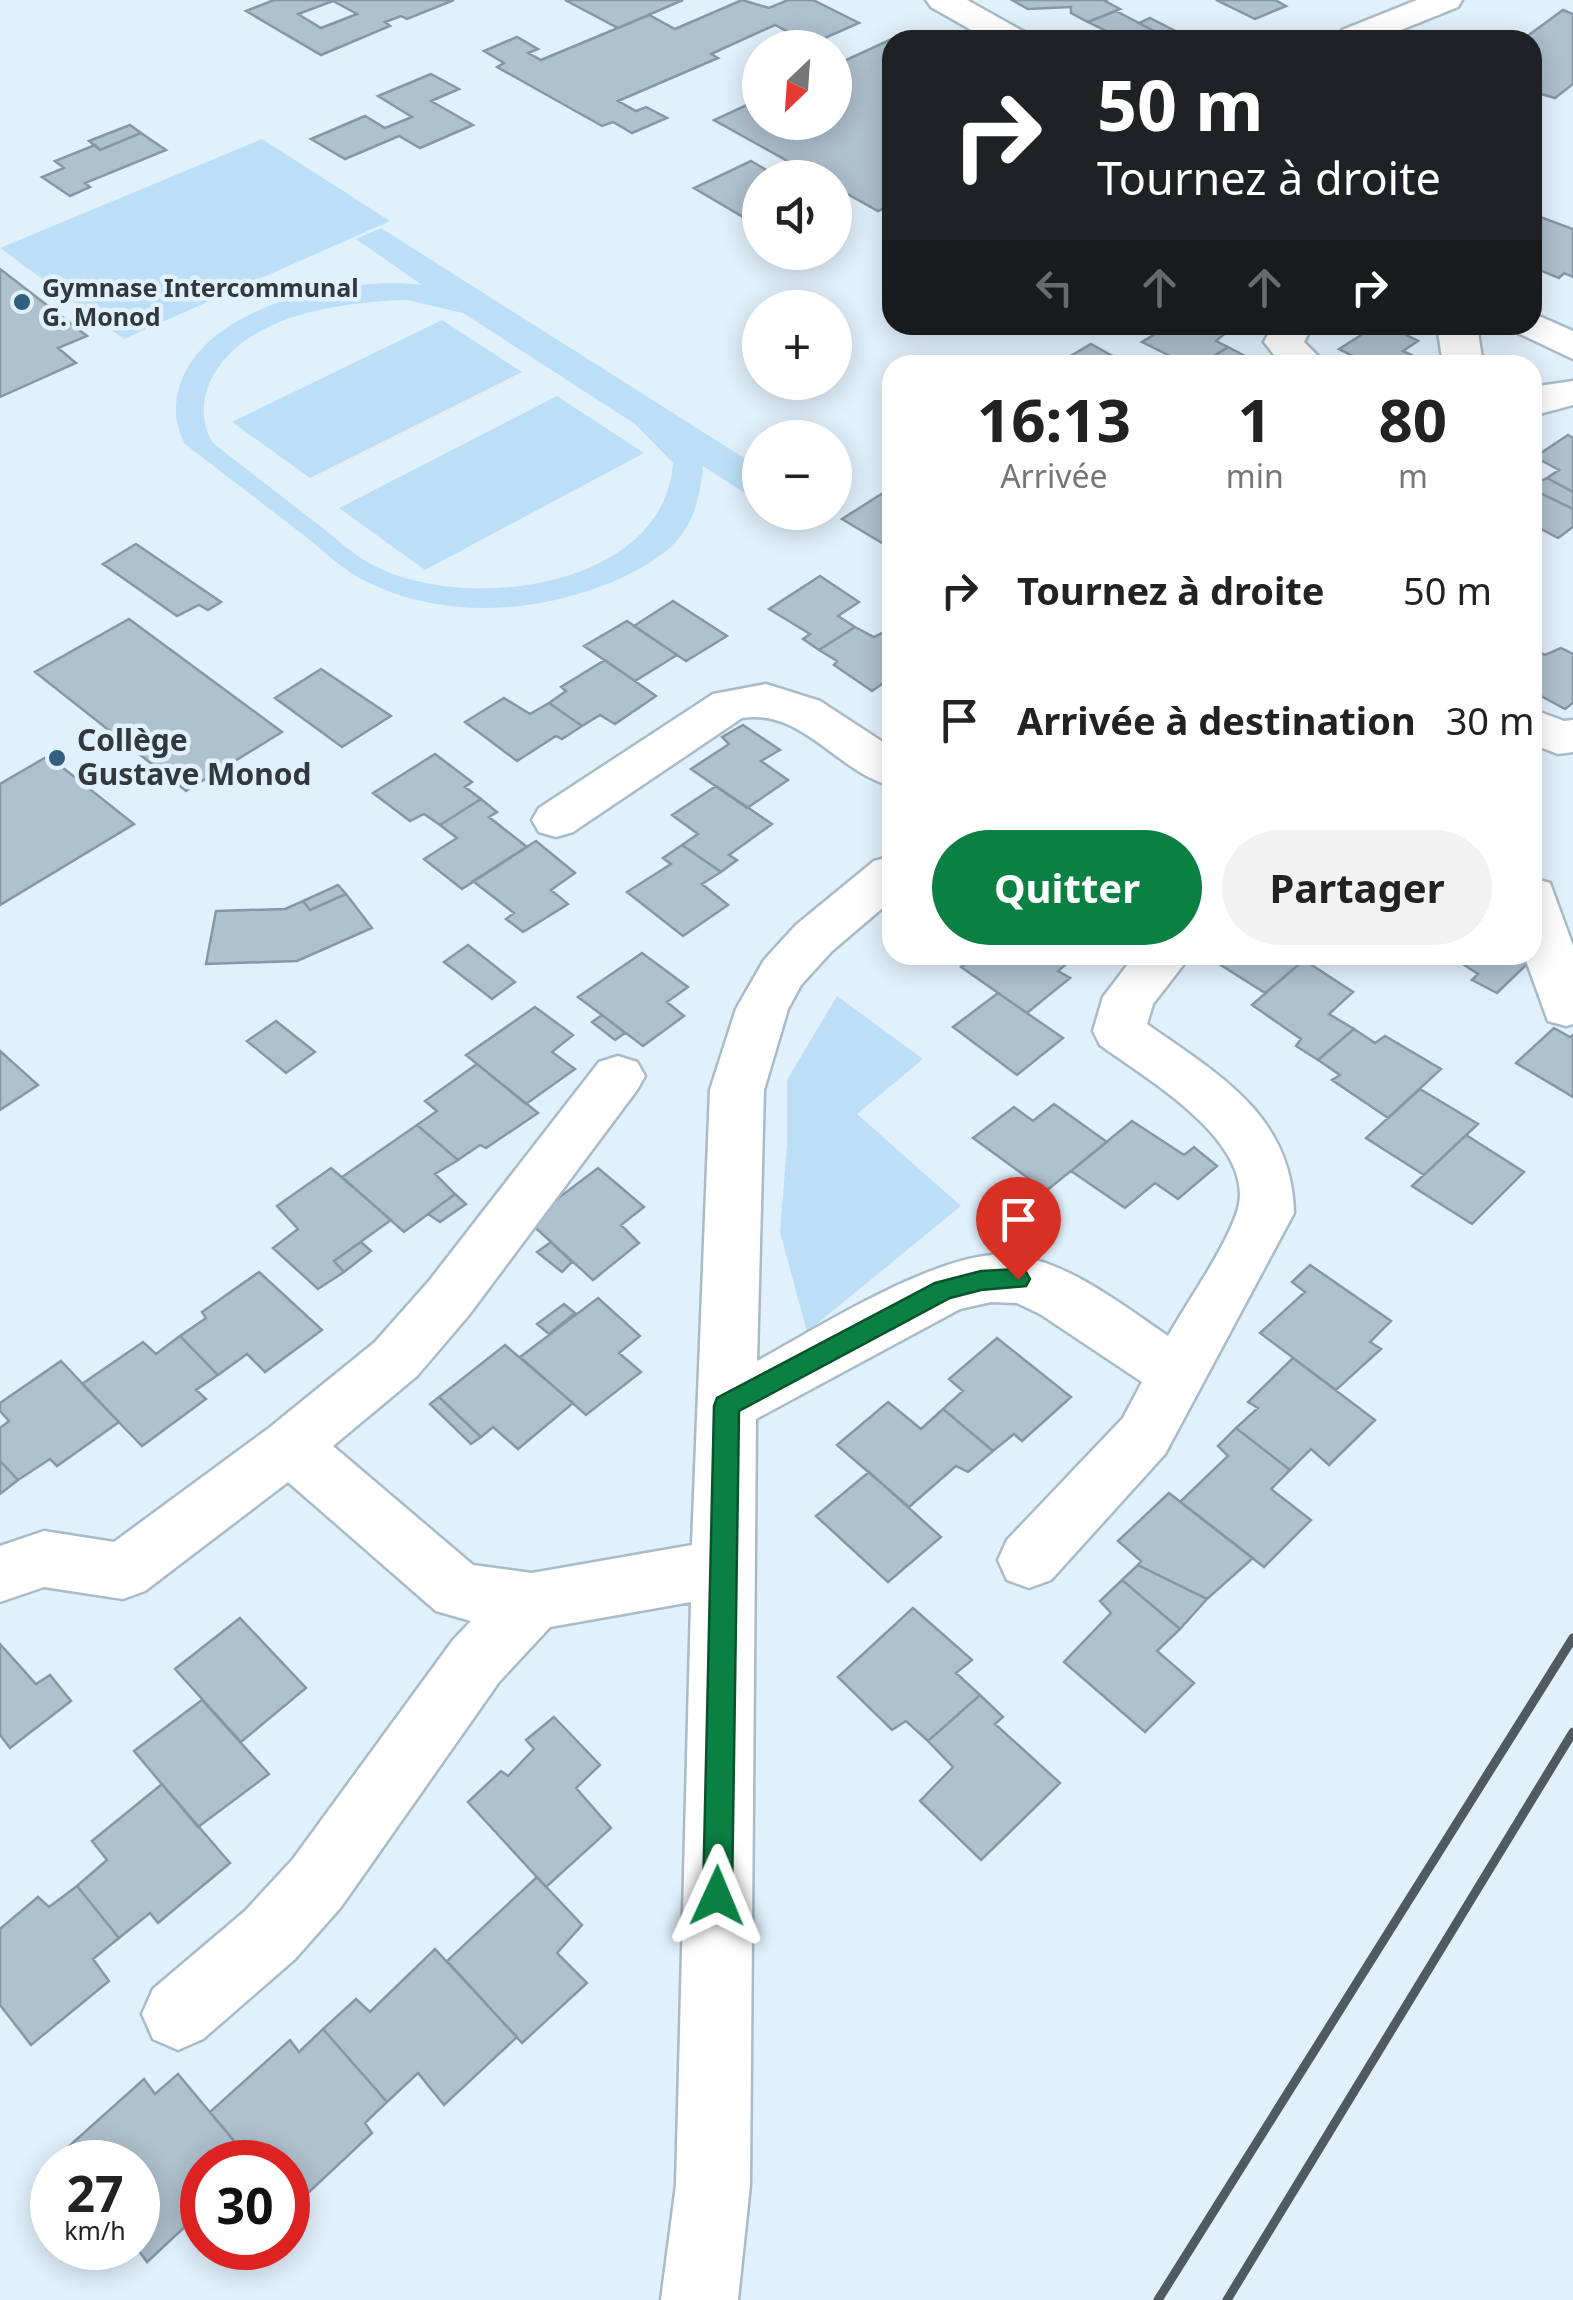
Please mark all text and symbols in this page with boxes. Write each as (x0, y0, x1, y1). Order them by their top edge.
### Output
north arrow (742, 30, 852, 140)
map controls (742, 30, 852, 530)
text: 50 m (1097, 56, 1264, 152)
icon: right (932, 70, 1062, 200)
text: Tournez à droite (1097, 147, 1441, 208)
button: sound (742, 160, 852, 270)
icon: left (1027, 260, 1082, 315)
icon: ahead (1132, 260, 1187, 315)
icon: ahead (1237, 260, 1292, 315)
icon: right (1342, 260, 1397, 315)
place label: Gymnase Intercommunal G. Monod (42, 270, 359, 333)
button: + (742, 290, 852, 400)
marker: Gymnase Intercommunal G. Monod (11, 291, 33, 313)
text: 16:13 (977, 378, 1131, 460)
text: 1 (1238, 378, 1272, 460)
text: 80 (1379, 378, 1447, 460)
button: − (742, 420, 852, 530)
text: Arrivée (1000, 454, 1108, 497)
text: min (1226, 454, 1284, 497)
text: m (1398, 454, 1428, 497)
icon: right (932, 563, 987, 618)
text: Tournez à droite (1017, 564, 1325, 616)
text: 50 m (1403, 564, 1492, 616)
icon: arrive (932, 693, 987, 748)
text: Arrivée à destination (1017, 694, 1416, 746)
text: 30 m (1446, 694, 1535, 746)
place label: Collège Gustave Monod (77, 719, 311, 794)
marker: Collège Gustave Monod (46, 747, 68, 769)
button: Quitter (932, 830, 1202, 945)
button: Partager (1222, 830, 1492, 945)
pin (976, 1177, 1061, 1280)
icon: arrive (991, 1192, 1046, 1247)
position arrow (665, 1844, 769, 1948)
speed limit sign: 30 (180, 2140, 310, 2270)
text: 27 (66, 2159, 124, 2227)
text: km/h (64, 2213, 126, 2247)

